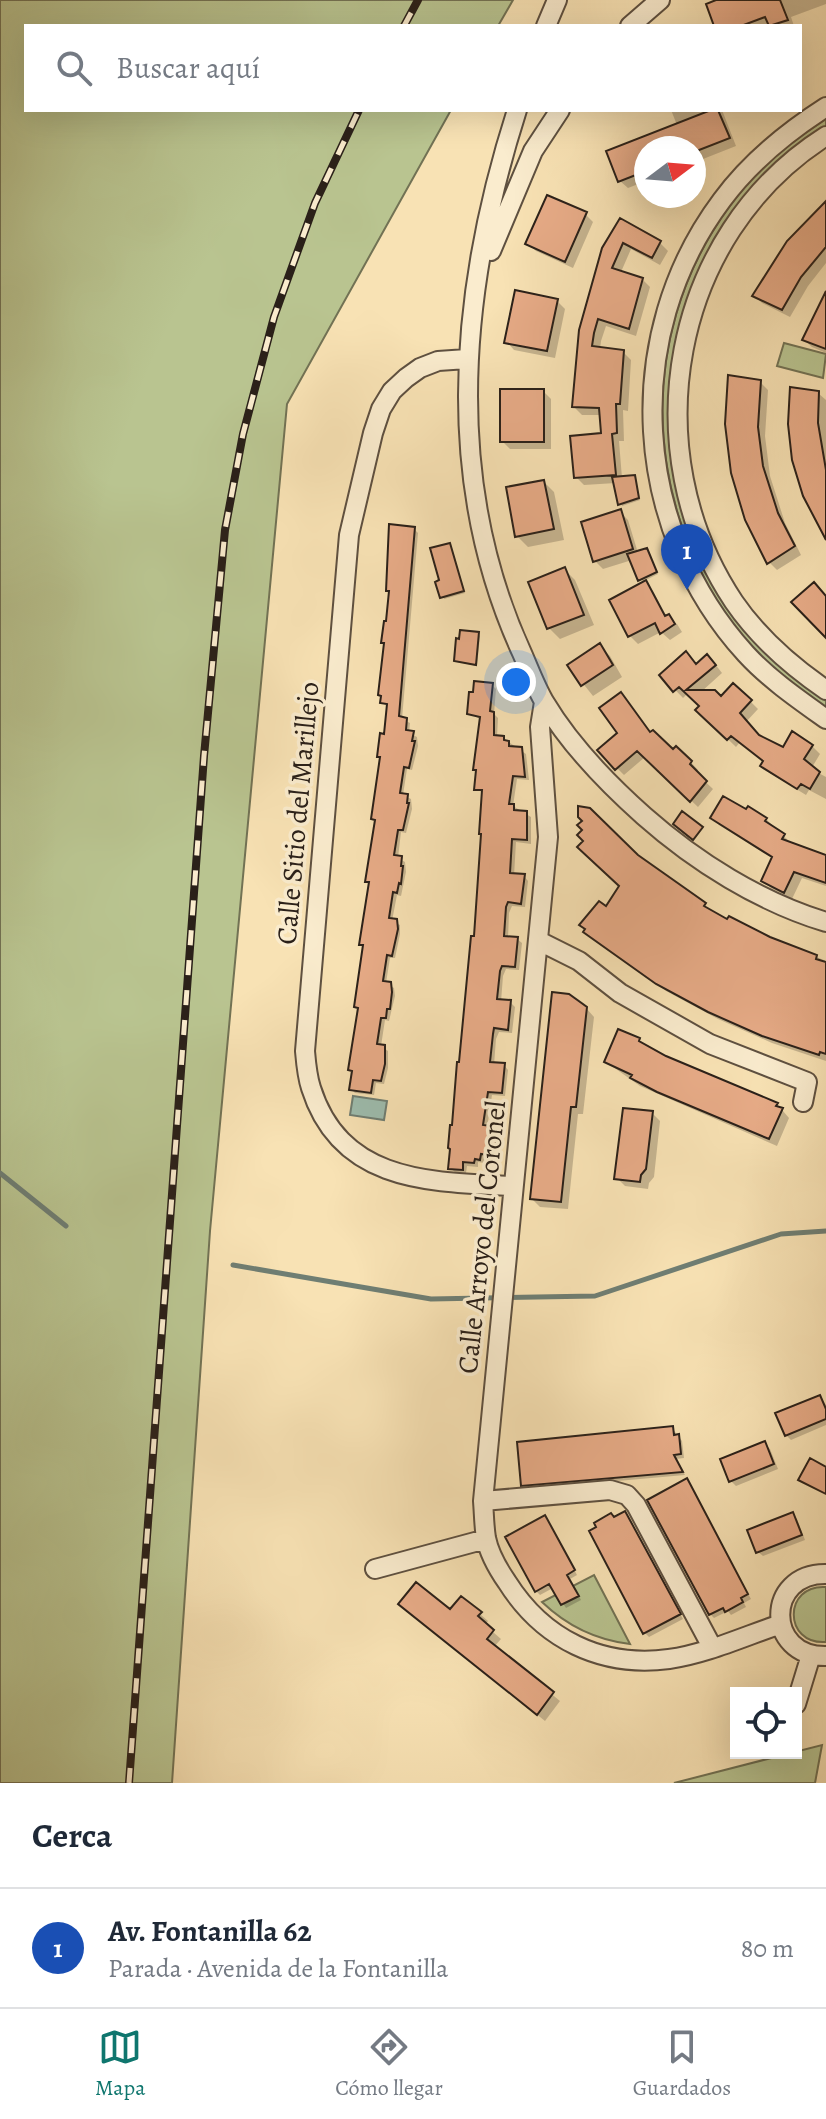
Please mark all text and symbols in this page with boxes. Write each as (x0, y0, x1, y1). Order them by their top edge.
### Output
search box (24, 24, 802, 112)
icon: search (52, 46, 96, 90)
text: Buscar aquí (116, 48, 260, 88)
north arrow (634, 136, 706, 208)
pin: 1 (661, 524, 713, 590)
your location (496, 662, 536, 702)
street label: Calle Sitio del Marillejo (268, 680, 328, 946)
street label: Calle Arroyo del Coronel (449, 1099, 515, 1375)
map controls (730, 1687, 802, 1759)
button: locate (730, 1687, 802, 1759)
text: Cerca (32, 1812, 113, 1859)
text: Av. Fontanilla 62 (108, 1911, 312, 1951)
text: 1 (53, 1931, 63, 1966)
text: 80 m (741, 1931, 794, 1966)
text: Parada · Avenida de la Fontanilla (108, 1951, 448, 1986)
tab: Mapa (95, 2025, 145, 2103)
tab: Cómo llegar (335, 2025, 443, 2103)
tab: Guardados (633, 2025, 731, 2103)

